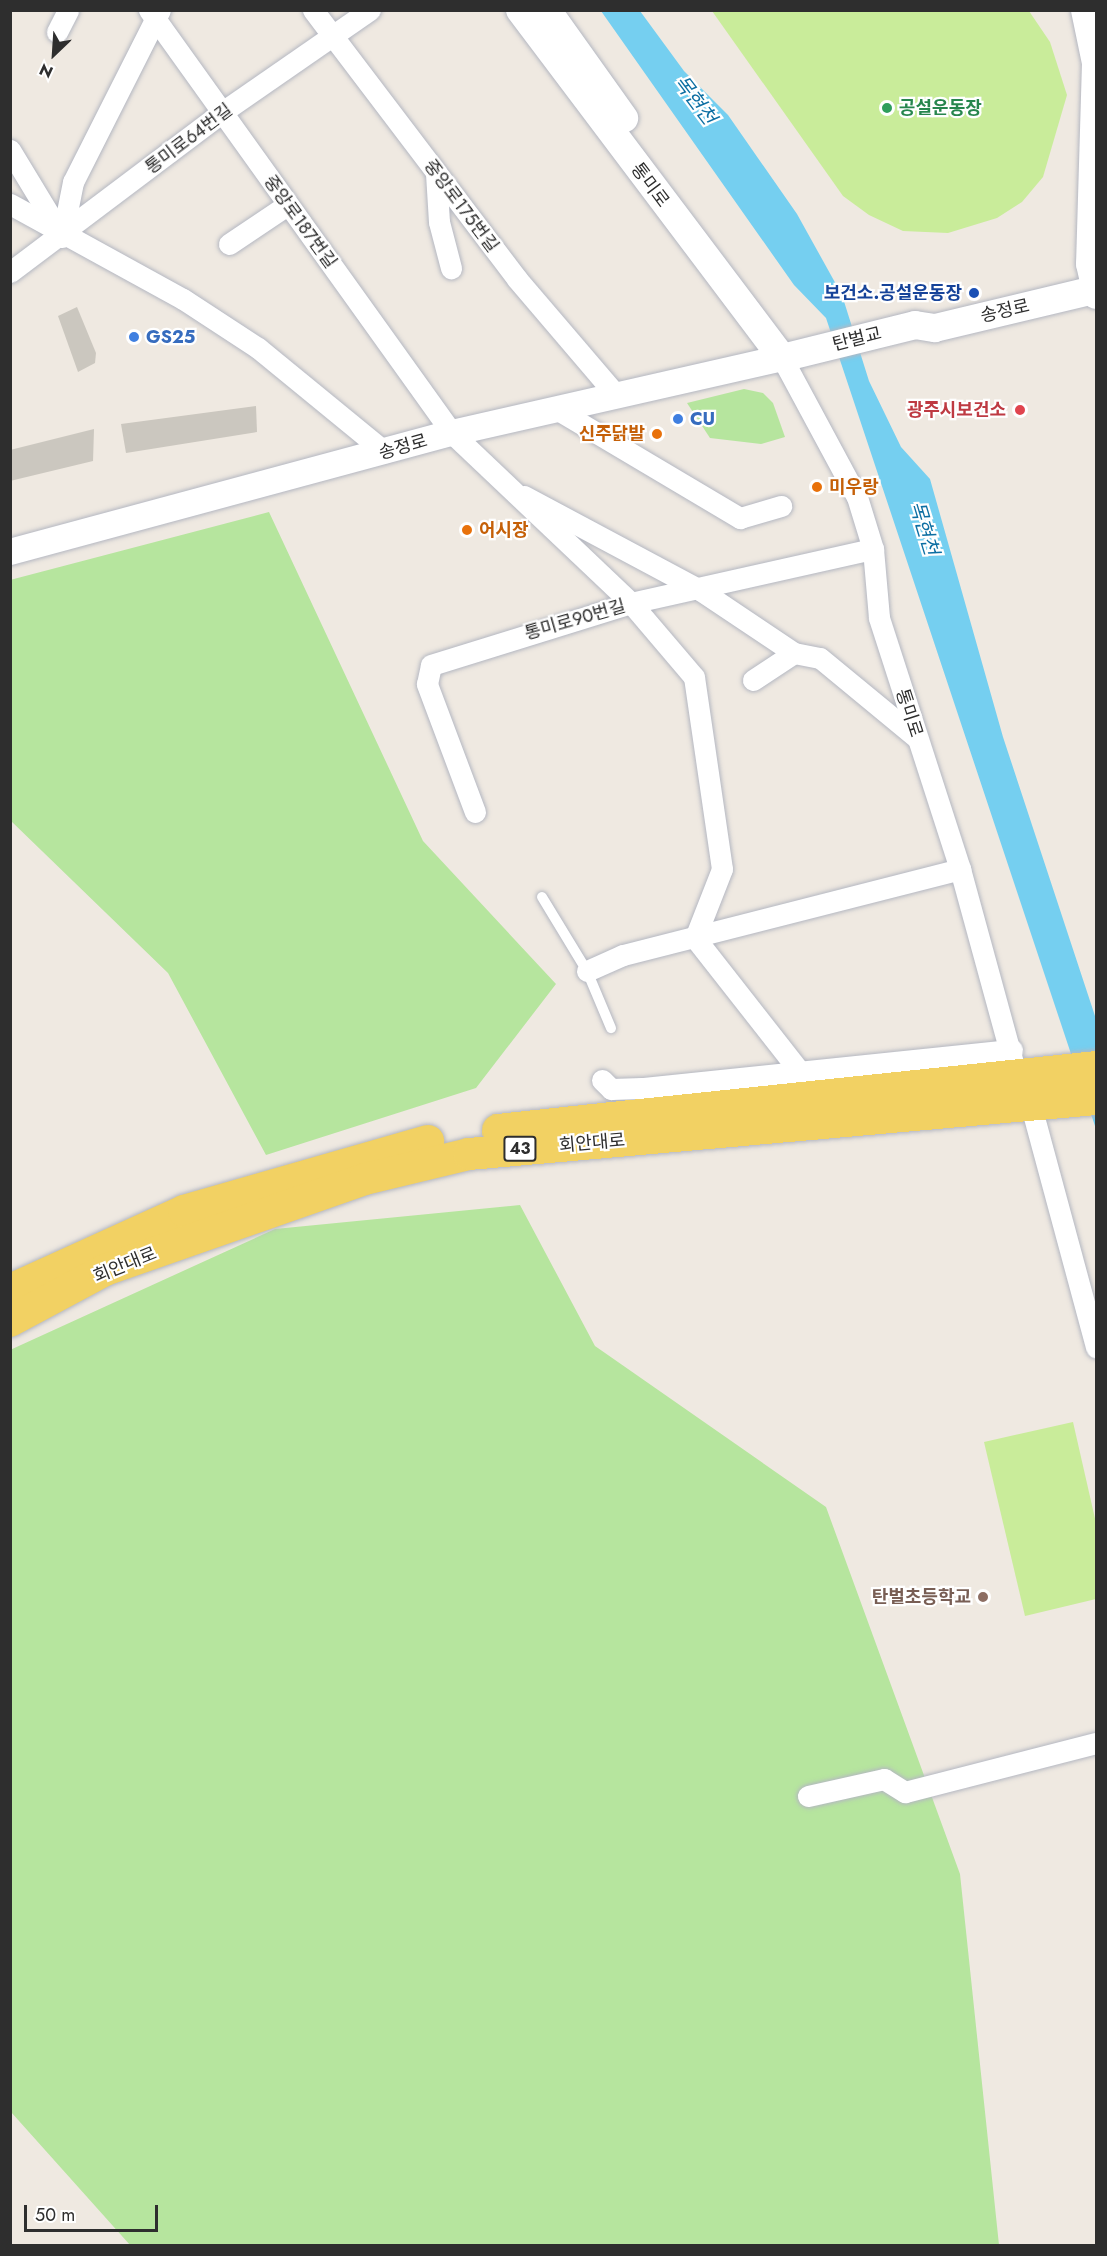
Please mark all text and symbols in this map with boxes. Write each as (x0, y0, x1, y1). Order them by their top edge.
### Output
north arrow (24, 24, 84, 84)
text: N (36, 58, 57, 84)
water label: 목현천 (669, 71, 721, 129)
place label: 공설운동장 (899, 97, 982, 119)
street label: 통미로64번길 (141, 99, 237, 179)
marker: 공설운동장 (880, 101, 894, 115)
street label: 중앙로175번길 (419, 155, 503, 257)
street label: 통미로 (626, 159, 674, 211)
street label: 중앙로187번길 (259, 171, 341, 273)
place label: 보건소.공설운동장 (824, 282, 962, 304)
marker: 보건소.공설운동장 (967, 286, 981, 300)
street label: 송정로 (978, 295, 1032, 327)
street label: 탄벌교 (830, 323, 884, 355)
place label: GS25 (146, 326, 195, 348)
marker: GS25 (127, 330, 141, 344)
place label: 광주시보건소 (907, 399, 1006, 421)
marker: 광주시보건소 (1011, 401, 1029, 419)
place label: CU (690, 408, 715, 430)
marker: CU (671, 412, 685, 426)
place label: 신주닭발 (579, 423, 645, 445)
marker: 신주닭발 (650, 427, 664, 441)
street label: 송정로 (376, 430, 430, 464)
place label: 미우랑 (829, 476, 879, 498)
marker: 미우랑 (810, 480, 824, 494)
water label: 목현천 (904, 498, 944, 558)
place label: 어시장 (479, 519, 529, 541)
marker: 어시장 (460, 523, 474, 537)
street label: 통미로90번길 (522, 595, 628, 645)
street label: 통미로 (891, 686, 927, 740)
street label: 회안대로 (558, 1129, 626, 1157)
road number: 43 (502, 1136, 538, 1162)
street label: 회안대로 (90, 1243, 160, 1287)
place label: 탄벌초등학교 (872, 1586, 971, 1608)
marker: 탄벌초등학교 (976, 1590, 990, 1604)
scale bar (27, 2193, 160, 2231)
text: 50 m (35, 2202, 75, 2228)

